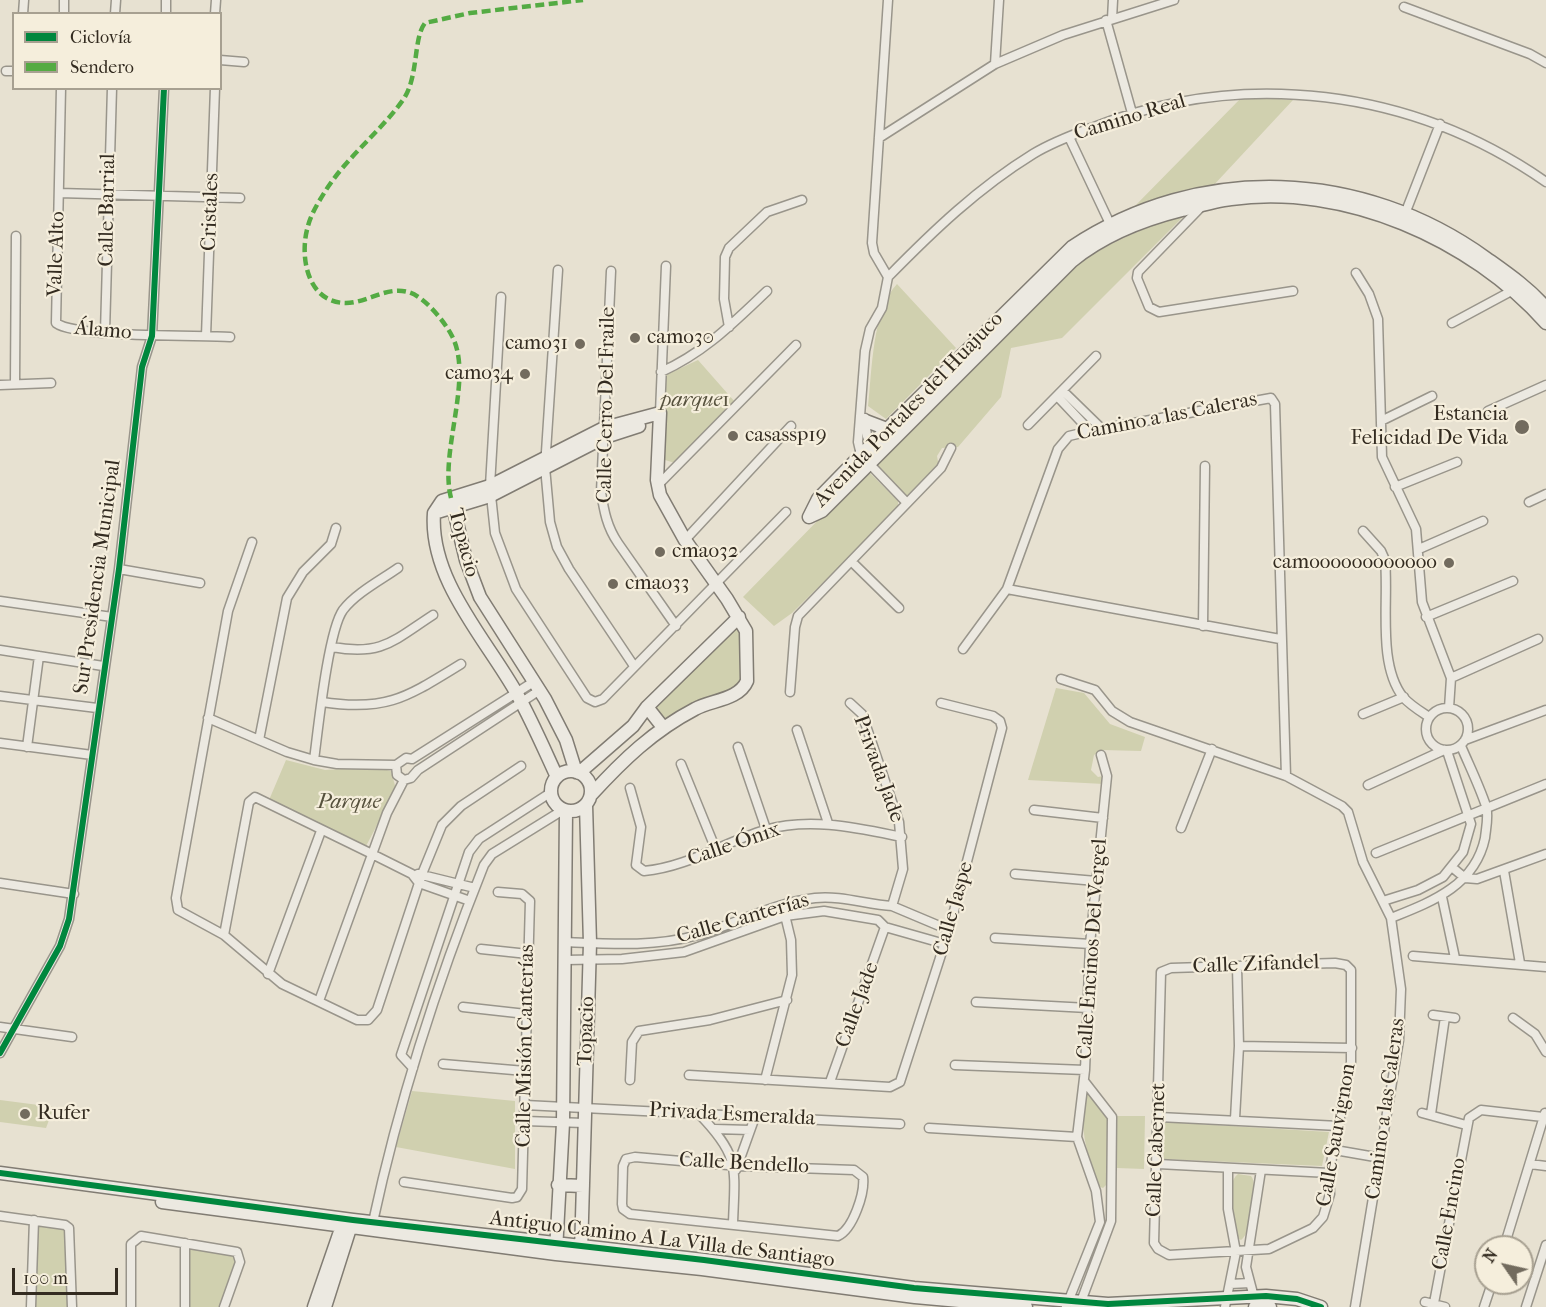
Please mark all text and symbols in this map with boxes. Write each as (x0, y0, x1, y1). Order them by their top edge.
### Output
legend (12, 12, 222, 90)
text: Ciclovía (70, 27, 131, 48)
text: Sendero (70, 57, 134, 78)
street label: Camino Real (1071, 89, 1189, 147)
street label: Calle Barrial (94, 153, 122, 267)
street label: Cristales (197, 173, 225, 251)
street label: Valle Alto (43, 211, 71, 297)
street label: Calle Cerro Del Fraile (593, 307, 621, 503)
street label: Avenida Portales del Huajuco (809, 307, 1009, 513)
street label: Álamo (73, 316, 133, 346)
place label: camo30 (647, 325, 714, 351)
place label: camo31 (505, 331, 568, 357)
marker: camo30 (628, 331, 642, 345)
marker: camo31 (573, 337, 587, 351)
place label: camo34 (445, 361, 513, 387)
marker: camo34 (518, 367, 532, 381)
street label: Camino a las Caleras (1075, 387, 1259, 447)
park label: parque1 (660, 388, 730, 414)
place label: Estancia Felicidad De Vida (1351, 402, 1508, 452)
marker: Estancia Felicidad De Vida (1513, 418, 1531, 436)
place label: casassp19 (745, 423, 827, 449)
marker: casassp19 (726, 429, 740, 443)
street label: Sur Presidencia Municipal (69, 458, 127, 696)
street label: Topacio (442, 506, 484, 580)
place label: cmao32 (672, 539, 738, 565)
marker: cmao32 (653, 545, 667, 559)
place label: camoooooooooooo (1273, 550, 1437, 576)
marker: camoooooooooooo (1442, 556, 1456, 570)
place label: cmao33 (625, 571, 689, 597)
marker: cmao33 (606, 577, 620, 591)
street label: Privada Jade (847, 712, 909, 826)
park label: Parque (317, 790, 381, 816)
street label: Calle Ónix (684, 817, 784, 873)
street label: Calle Encinos Del Vergel (1073, 838, 1113, 1060)
street label: Calle Jaspe (929, 859, 979, 959)
street label: Calle Canterías (674, 888, 812, 950)
street label: Calle Misión Canterías (512, 944, 540, 1148)
street label: Calle Zifandel (1192, 950, 1320, 980)
street label: Calle Jade (831, 959, 885, 1051)
street label: Topacio (573, 996, 601, 1066)
street label: Camino a las Caleras (1361, 1017, 1411, 1201)
street label: Calle Sauvignon (1312, 1061, 1362, 1209)
street label: Calle Cabernet (1142, 1082, 1172, 1218)
street label: Privada Esmeralda (648, 1098, 816, 1132)
place label: Rufer (37, 1101, 90, 1127)
marker: Rufer (18, 1107, 32, 1121)
street label: Calle Bendello (678, 1148, 810, 1180)
street label: Calle Encino (1428, 1156, 1472, 1272)
street label: Antiguo Camino A La Villa de Santiago (488, 1206, 836, 1274)
north arrow (1474, 1235, 1534, 1295)
text: N (1479, 1245, 1502, 1266)
scale bar (15, 1256, 122, 1294)
text: 100 m (23, 1268, 68, 1289)

